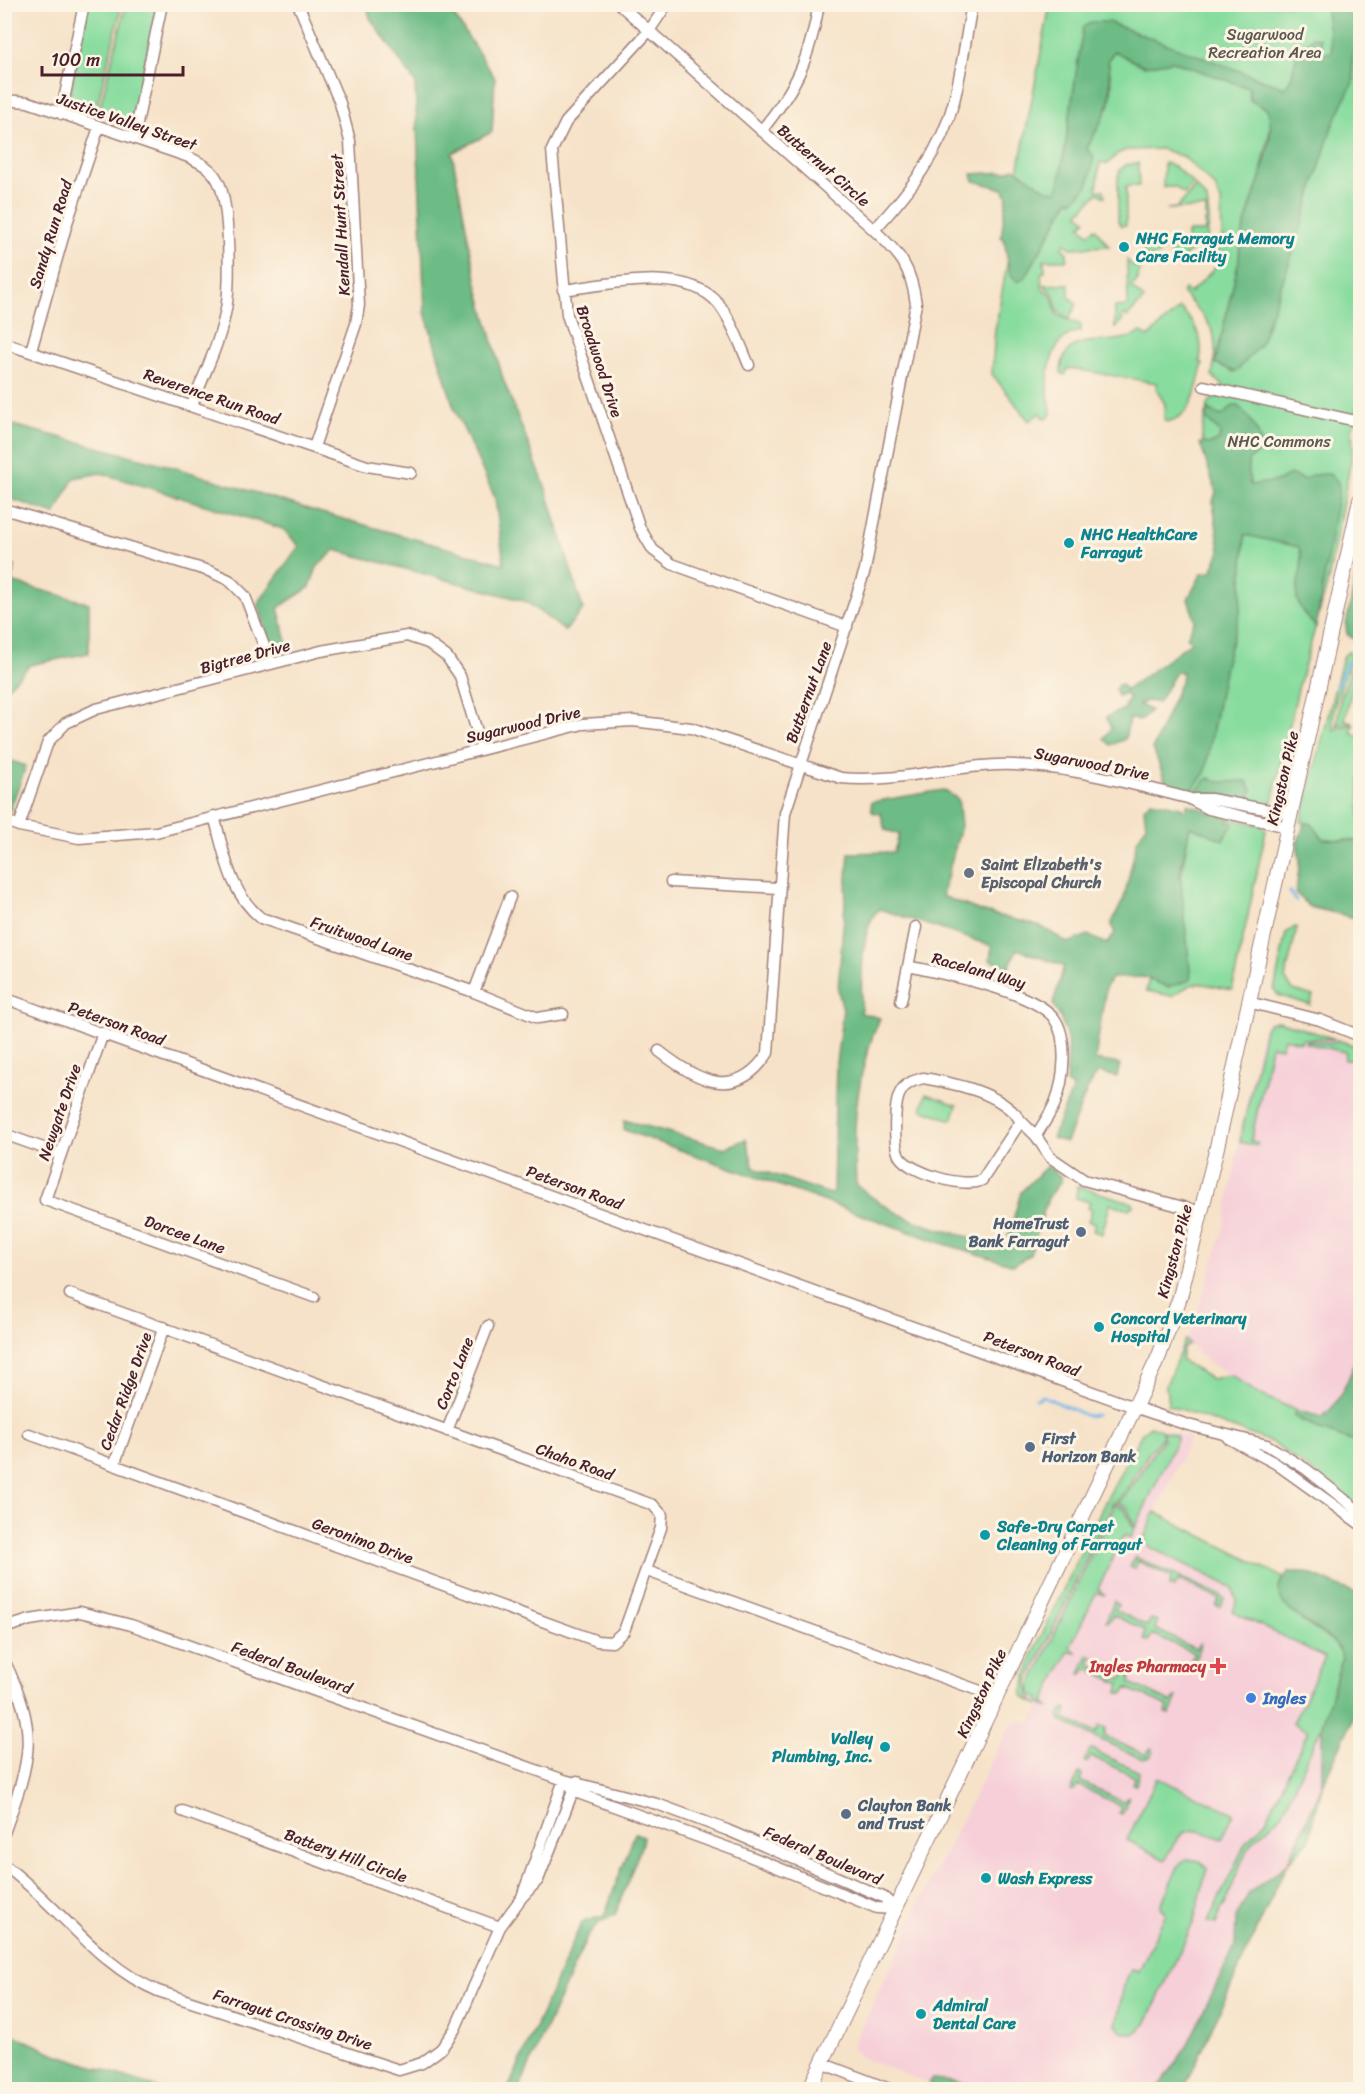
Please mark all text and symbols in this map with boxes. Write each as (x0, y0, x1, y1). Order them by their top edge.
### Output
park label: Sugarwood Recreation Area (1208, 20, 1322, 67)
scale bar (42, 39, 183, 77)
text: 100 m (51, 44, 100, 76)
street label: Justice Valley Street (52, 84, 201, 159)
street label: Butternut Circle (770, 116, 877, 214)
street label: Kendall Hunt Street (322, 153, 359, 297)
street label: Sandy Run Road (20, 175, 81, 292)
place label: NHC Farragut Memory Care Facility (1135, 224, 1295, 271)
marker: NHC Farragut Memory Care Facility (1117, 240, 1131, 254)
street label: Broadwood Drive (568, 301, 631, 421)
street label: Reverence Run Road (140, 360, 285, 434)
park label: NHC Commons (1227, 427, 1331, 456)
place label: NHC HealthCare Farragut (1080, 520, 1198, 567)
marker: NHC HealthCare Farragut (1062, 536, 1076, 550)
street label: Bigtree Drive (197, 631, 294, 682)
street label: Butternut Lane (777, 637, 840, 747)
street label: Sugarwood Drive (463, 697, 583, 752)
street label: Kingston Pike (1258, 728, 1307, 828)
street label: Sugarwood Drive (1032, 738, 1152, 789)
place label: Saint Elizabeth's Episcopal Church (980, 850, 1102, 897)
marker: Saint Elizabeth's Episcopal Church (962, 866, 976, 880)
street label: Fruitwood Lane (307, 907, 417, 970)
street label: Raceland Way (928, 943, 1030, 998)
street label: Peterson Road (64, 993, 171, 1055)
street label: Newgate Drive (29, 1060, 90, 1165)
street label: Peterson Road (522, 1157, 629, 1219)
street label: Kingston Pike (1148, 1201, 1201, 1301)
street label: Dorcee Lane (140, 1206, 230, 1263)
place label: HomeTrust Bank Farragut (969, 1209, 1071, 1256)
marker: HomeTrust Bank Farragut (1074, 1225, 1088, 1239)
place label: Concord Veterinary Hospital (1110, 1304, 1247, 1351)
marker: Concord Veterinary Hospital (1092, 1320, 1106, 1334)
street label: Peterson Road (979, 1322, 1086, 1386)
street label: Cedar Ridge Drive (91, 1328, 160, 1454)
street label: Corto Lane (427, 1332, 482, 1414)
place label: First Horizon Bank (1041, 1424, 1137, 1471)
street label: Chaho Road (532, 1434, 619, 1490)
marker: First Horizon Bank (1023, 1440, 1037, 1454)
street label: Geronimo Drive (308, 1509, 418, 1572)
place label: Safe-Dry Carpet Cleaning of Farragut (996, 1512, 1144, 1559)
marker: Safe-Dry Carpet Cleaning of Farragut (978, 1528, 992, 1542)
street label: Federal Boulevard (227, 1632, 358, 1703)
street label: Kingston Pike (948, 1644, 1015, 1743)
place label: Ingles Pharmacy (1088, 1652, 1207, 1681)
marker: Ingles Pharmacy (1211, 1659, 1225, 1673)
place label: Ingles (1262, 1684, 1307, 1713)
marker: Ingles (1244, 1691, 1258, 1705)
place label: Valley Plumbing, Inc. (772, 1724, 874, 1771)
marker: Valley Plumbing, Inc. (878, 1740, 892, 1754)
place label: Clayton Bank and Trust (857, 1791, 952, 1838)
marker: Clayton Bank and Trust (839, 1807, 853, 1821)
street label: Federal Boulevard (759, 1817, 888, 1894)
street label: Battery Hill Circle (280, 1820, 412, 1891)
place label: Wash Express (998, 1864, 1093, 1893)
marker: Wash Express (979, 1871, 993, 1885)
street label: Farragut Crossing Drive (210, 1980, 376, 2059)
place label: Admiral Dental Care (932, 1991, 1017, 2038)
marker: Admiral Dental Care (914, 2007, 928, 2021)

